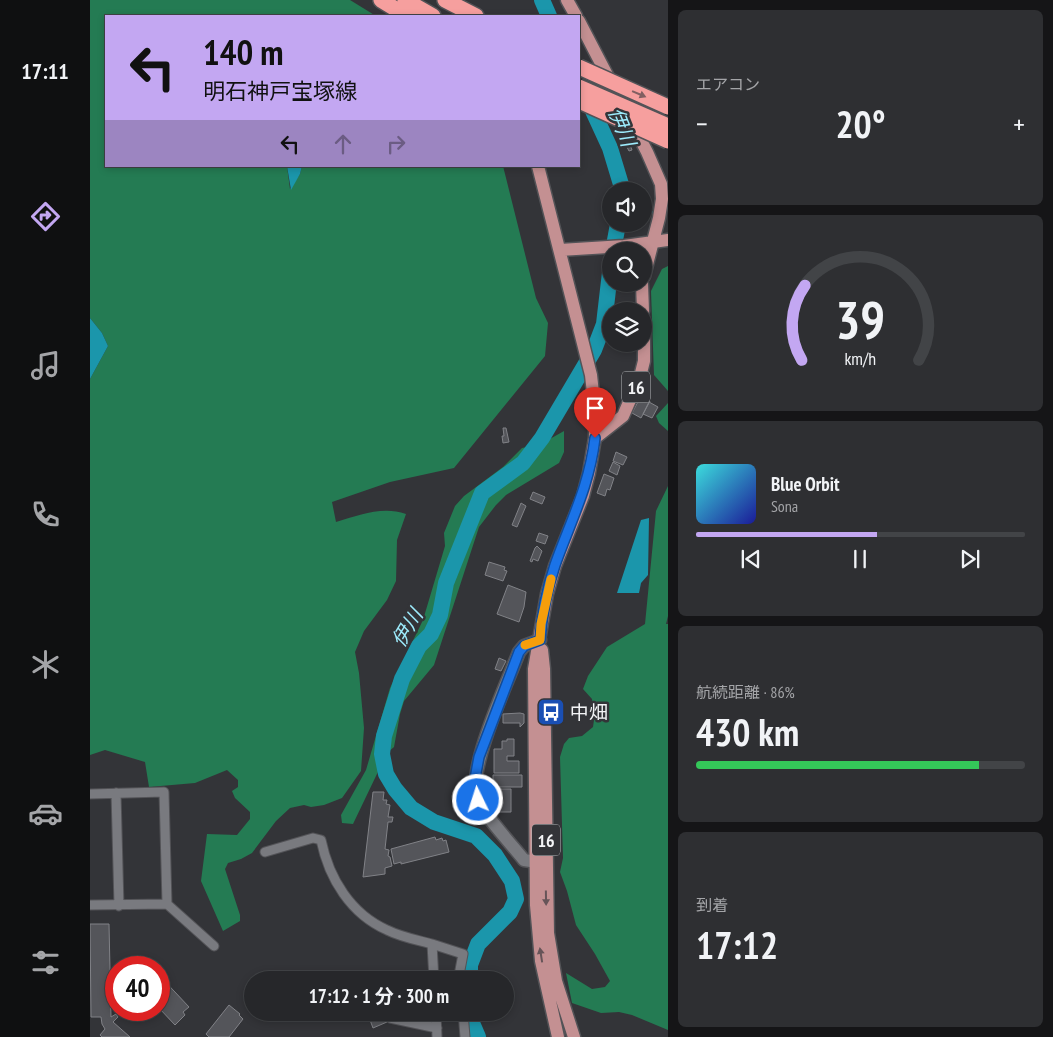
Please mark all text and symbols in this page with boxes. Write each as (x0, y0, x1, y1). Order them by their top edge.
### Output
text: 140 m (203, 29, 284, 75)
icon: left (120, 35, 185, 100)
text: 17:11 (21, 57, 69, 85)
text: エアコン (696, 74, 760, 94)
text: 明石神戸宝塚線 (203, 77, 357, 105)
one-way arrow (632, 91, 646, 99)
text: 20° (835, 99, 886, 148)
water label: 伊川 (602, 104, 642, 152)
text: − (696, 105, 708, 142)
text: + (1013, 105, 1025, 142)
icon: left (276, 130, 304, 158)
icon: ahead (329, 130, 357, 158)
icon: right (382, 130, 410, 158)
map controls (602, 182, 652, 352)
button: sound (602, 182, 652, 232)
icon: directions (28, 199, 63, 234)
button: search (602, 242, 652, 292)
text: 39 (836, 286, 885, 353)
button: layers (602, 302, 652, 352)
text: km/h (845, 347, 876, 370)
icon: music (28, 348, 63, 383)
road number: 16 (622, 372, 650, 402)
pin (574, 387, 616, 438)
icon: arrive (581, 394, 609, 422)
text: Blue Orbit (771, 472, 840, 496)
text: Sona (771, 496, 798, 516)
icon: phone (28, 497, 63, 532)
icon: previous (737, 545, 765, 573)
icon: pause (846, 545, 874, 573)
icon: next (956, 545, 984, 573)
water label: 伊川 (386, 602, 429, 652)
icon: climate (28, 647, 63, 682)
text: 航続距離 · 86% (696, 682, 795, 702)
bus stop icon: 中畑 (536, 697, 566, 727)
place label: 中畑 (570, 700, 608, 724)
text: 430 km (696, 707, 799, 756)
position arrow (451, 773, 503, 825)
icon: car (28, 796, 63, 831)
road number: 16 (532, 824, 560, 856)
one-way arrow (542, 890, 550, 906)
text: 到着 (696, 895, 728, 915)
text: 17:12 (696, 920, 778, 969)
icon: filters (28, 945, 63, 980)
one-way arrow (536, 947, 544, 963)
speed limit sign: 40 (105, 956, 170, 1021)
text: 17:12 · 1 分 · 300 m (309, 984, 449, 1008)

